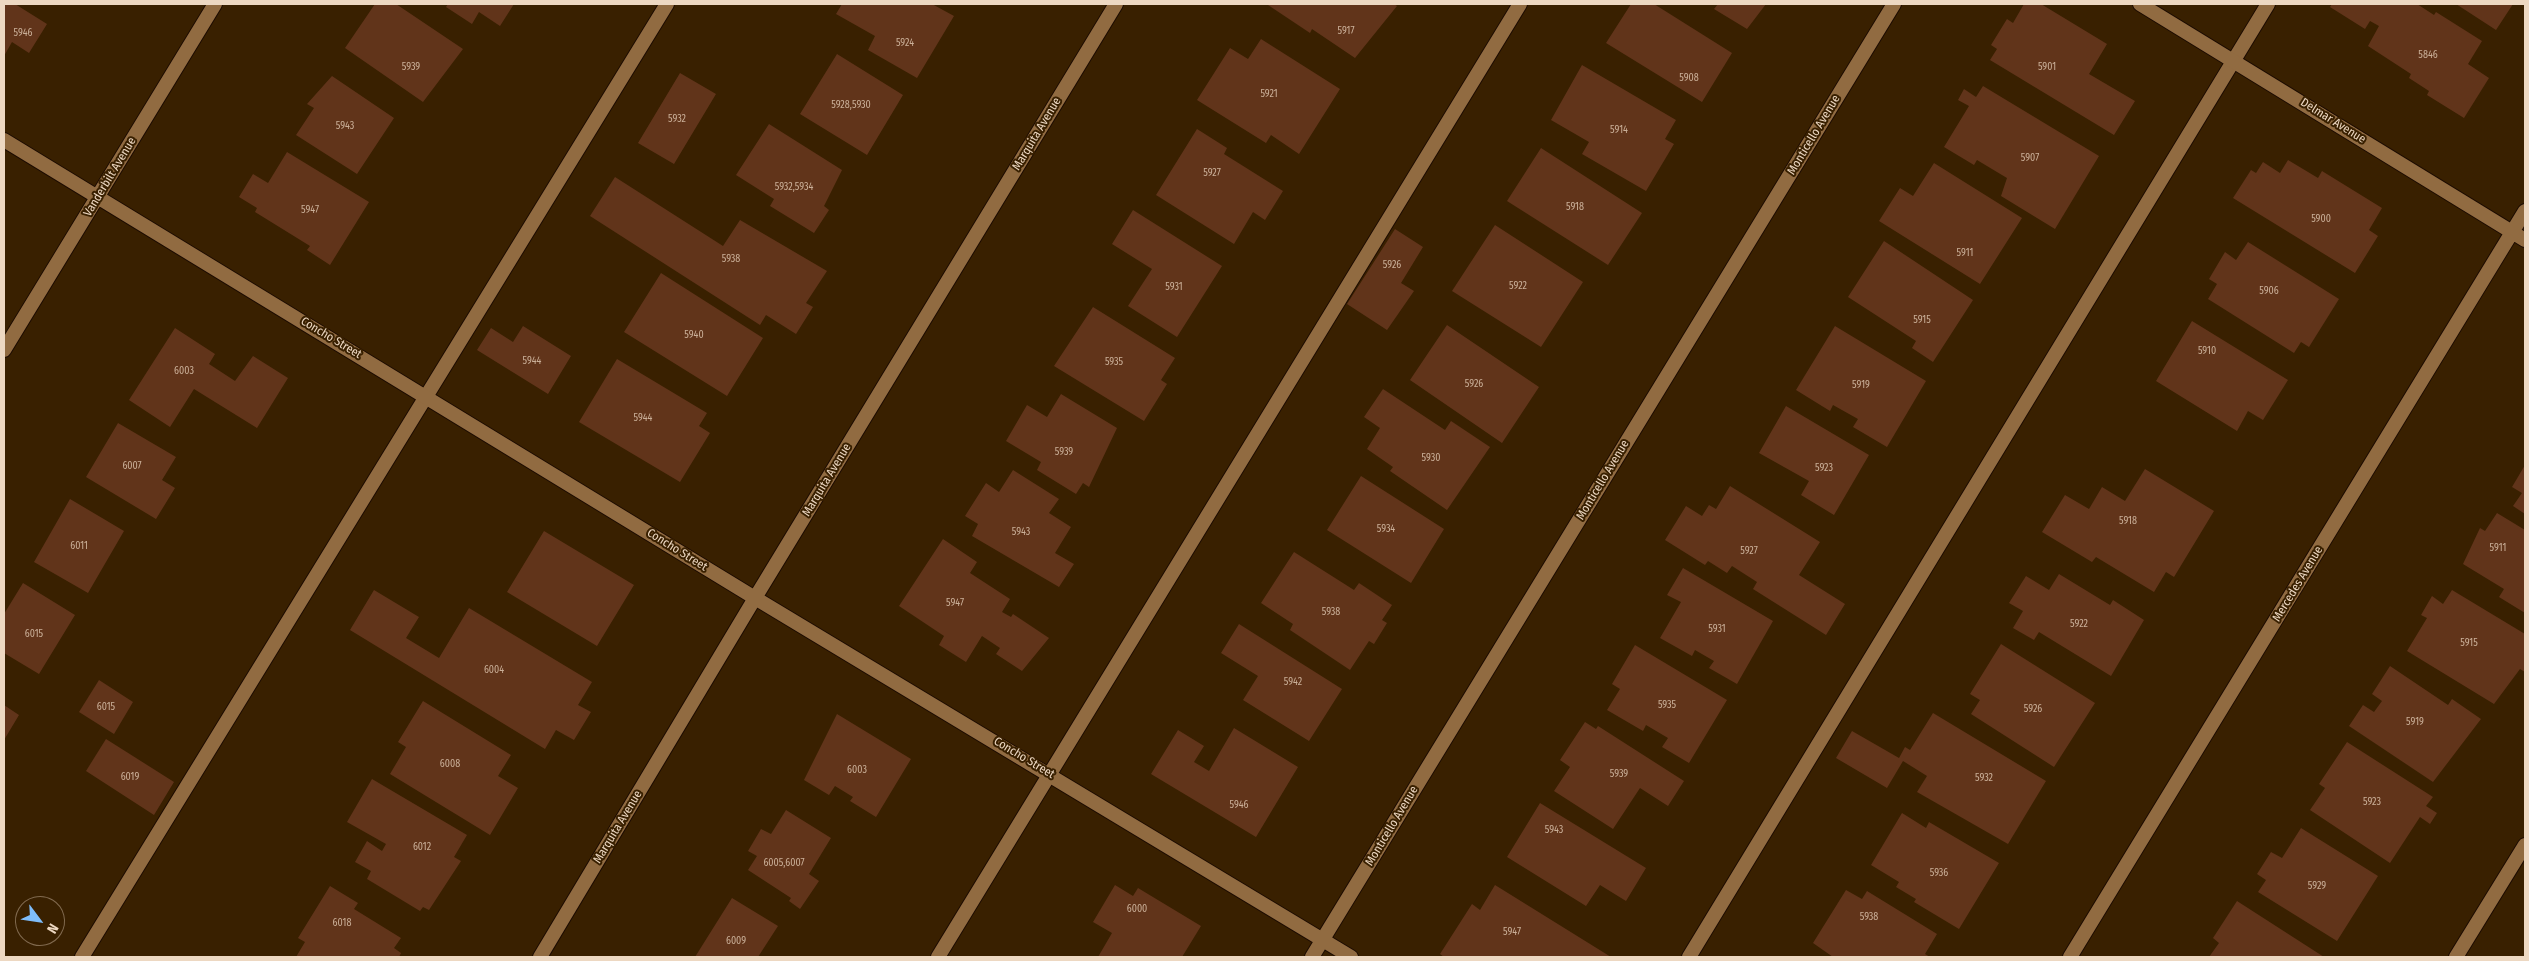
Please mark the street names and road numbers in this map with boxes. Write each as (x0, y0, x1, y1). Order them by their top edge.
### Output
street label: Monticello Avenue (1785, 93, 1843, 177)
street label: Marquita Avenue (1010, 95, 1064, 173)
street label: Delmar Avenue (2298, 95, 2368, 147)
street label: Vanderbilt Avenue (81, 135, 139, 219)
street label: Concho Street (298, 314, 364, 362)
street label: Monticello Avenue (1574, 438, 1632, 522)
street label: Marquita Avenue (800, 441, 854, 519)
street label: Concho Street (644, 526, 710, 574)
street label: Mercedes Avenue (2270, 544, 2326, 624)
street label: Concho Street (991, 734, 1057, 782)
street label: Monticello Avenue (1363, 784, 1421, 868)
street label: Marquita Avenue (591, 788, 645, 866)

